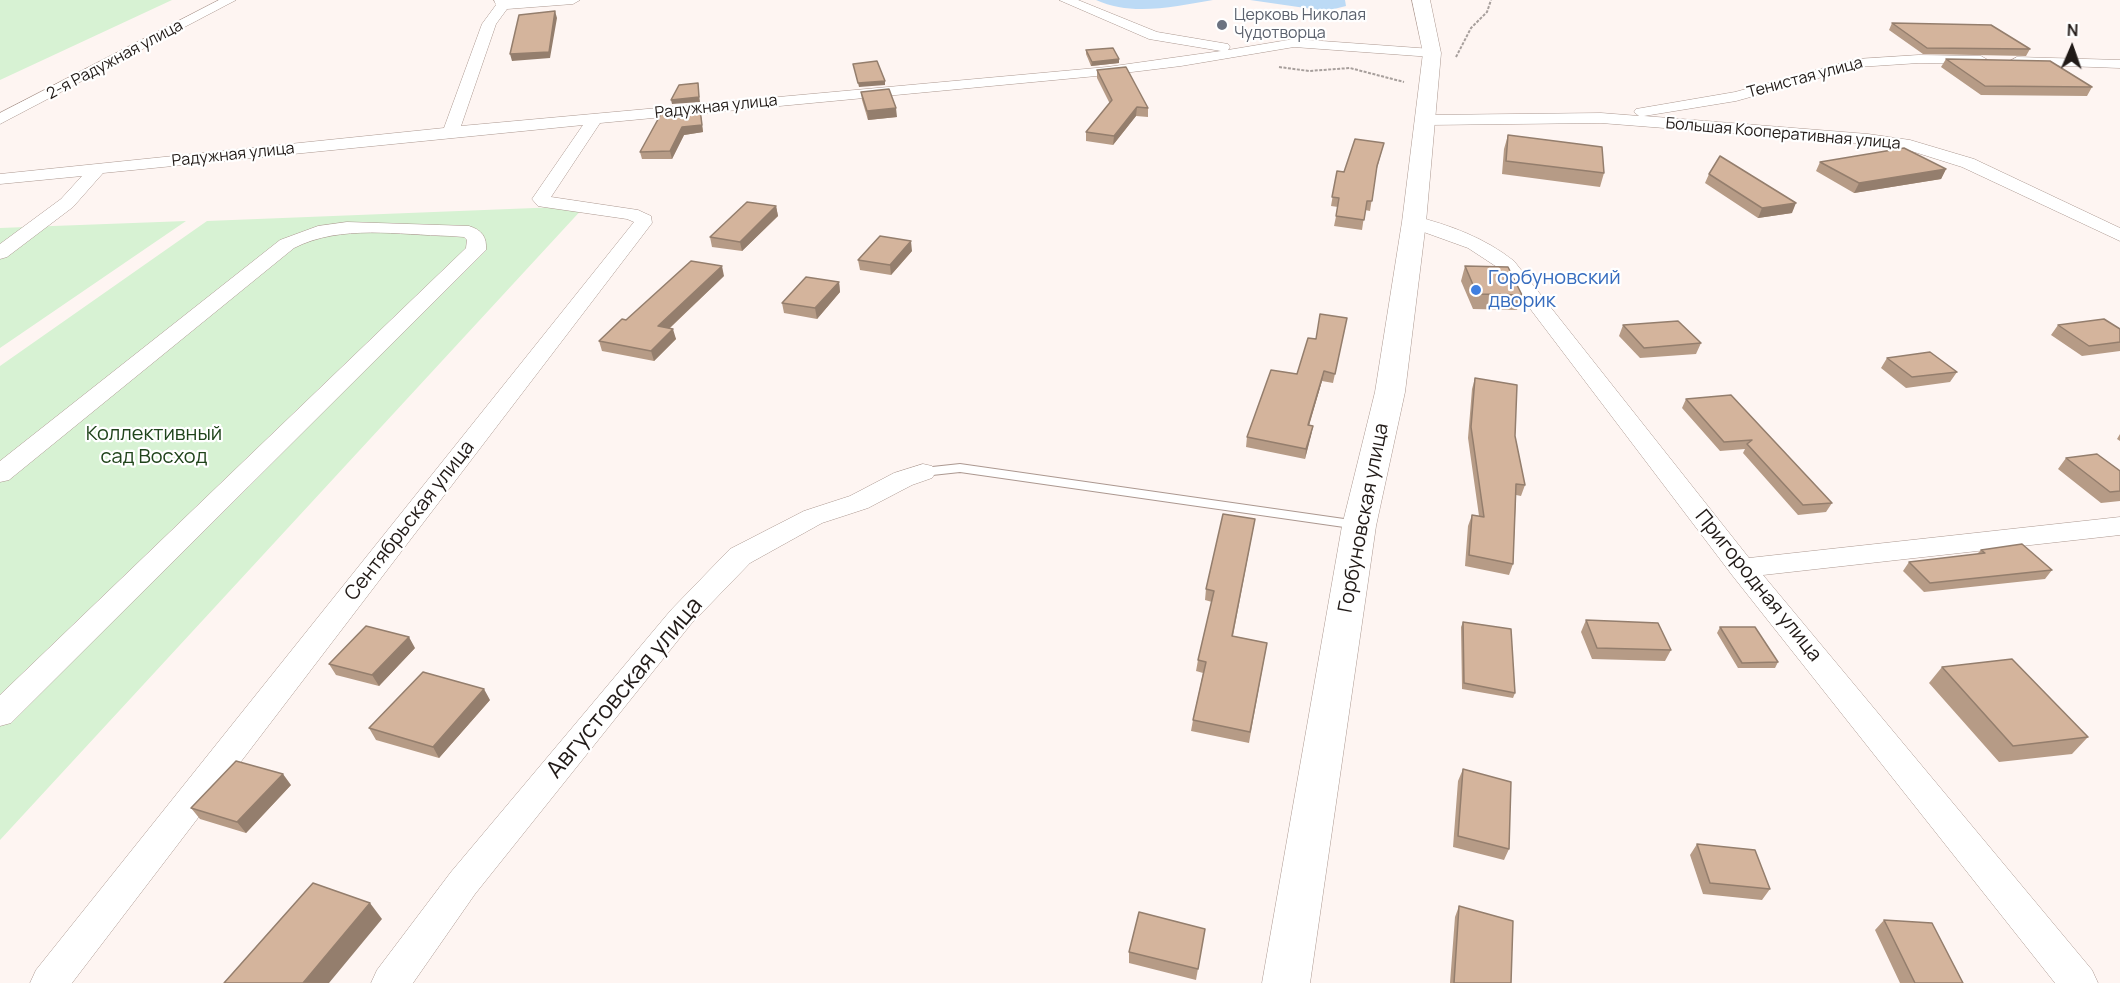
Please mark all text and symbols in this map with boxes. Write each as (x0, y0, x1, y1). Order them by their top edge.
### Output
place label: Церковь Николая Чудотворца (1234, 6, 1366, 44)
street label: 2-я Радужная улица (44, 16, 186, 104)
marker: Церковь Николая Чудотворца (1215, 18, 1229, 32)
north arrow (2042, 18, 2102, 78)
text: N (2066, 19, 2079, 41)
street label: Тенистая улица (1745, 53, 1865, 103)
street label: Радужная улица (654, 91, 778, 123)
street label: Большая Кооперативная улица (1665, 114, 1901, 154)
street label: Радужная улица (171, 139, 295, 171)
place label: Горбуновский дворик (1488, 266, 1621, 313)
marker: Горбуновский дворик (1469, 283, 1483, 297)
street label: Горбуновская улица (1334, 421, 1394, 615)
park label: Коллективный сад Восход (86, 422, 222, 469)
street label: Сентябрьская улица (340, 436, 480, 606)
street label: Пригородная улица (1689, 505, 1827, 667)
street label: Августовская улица (541, 592, 709, 784)

